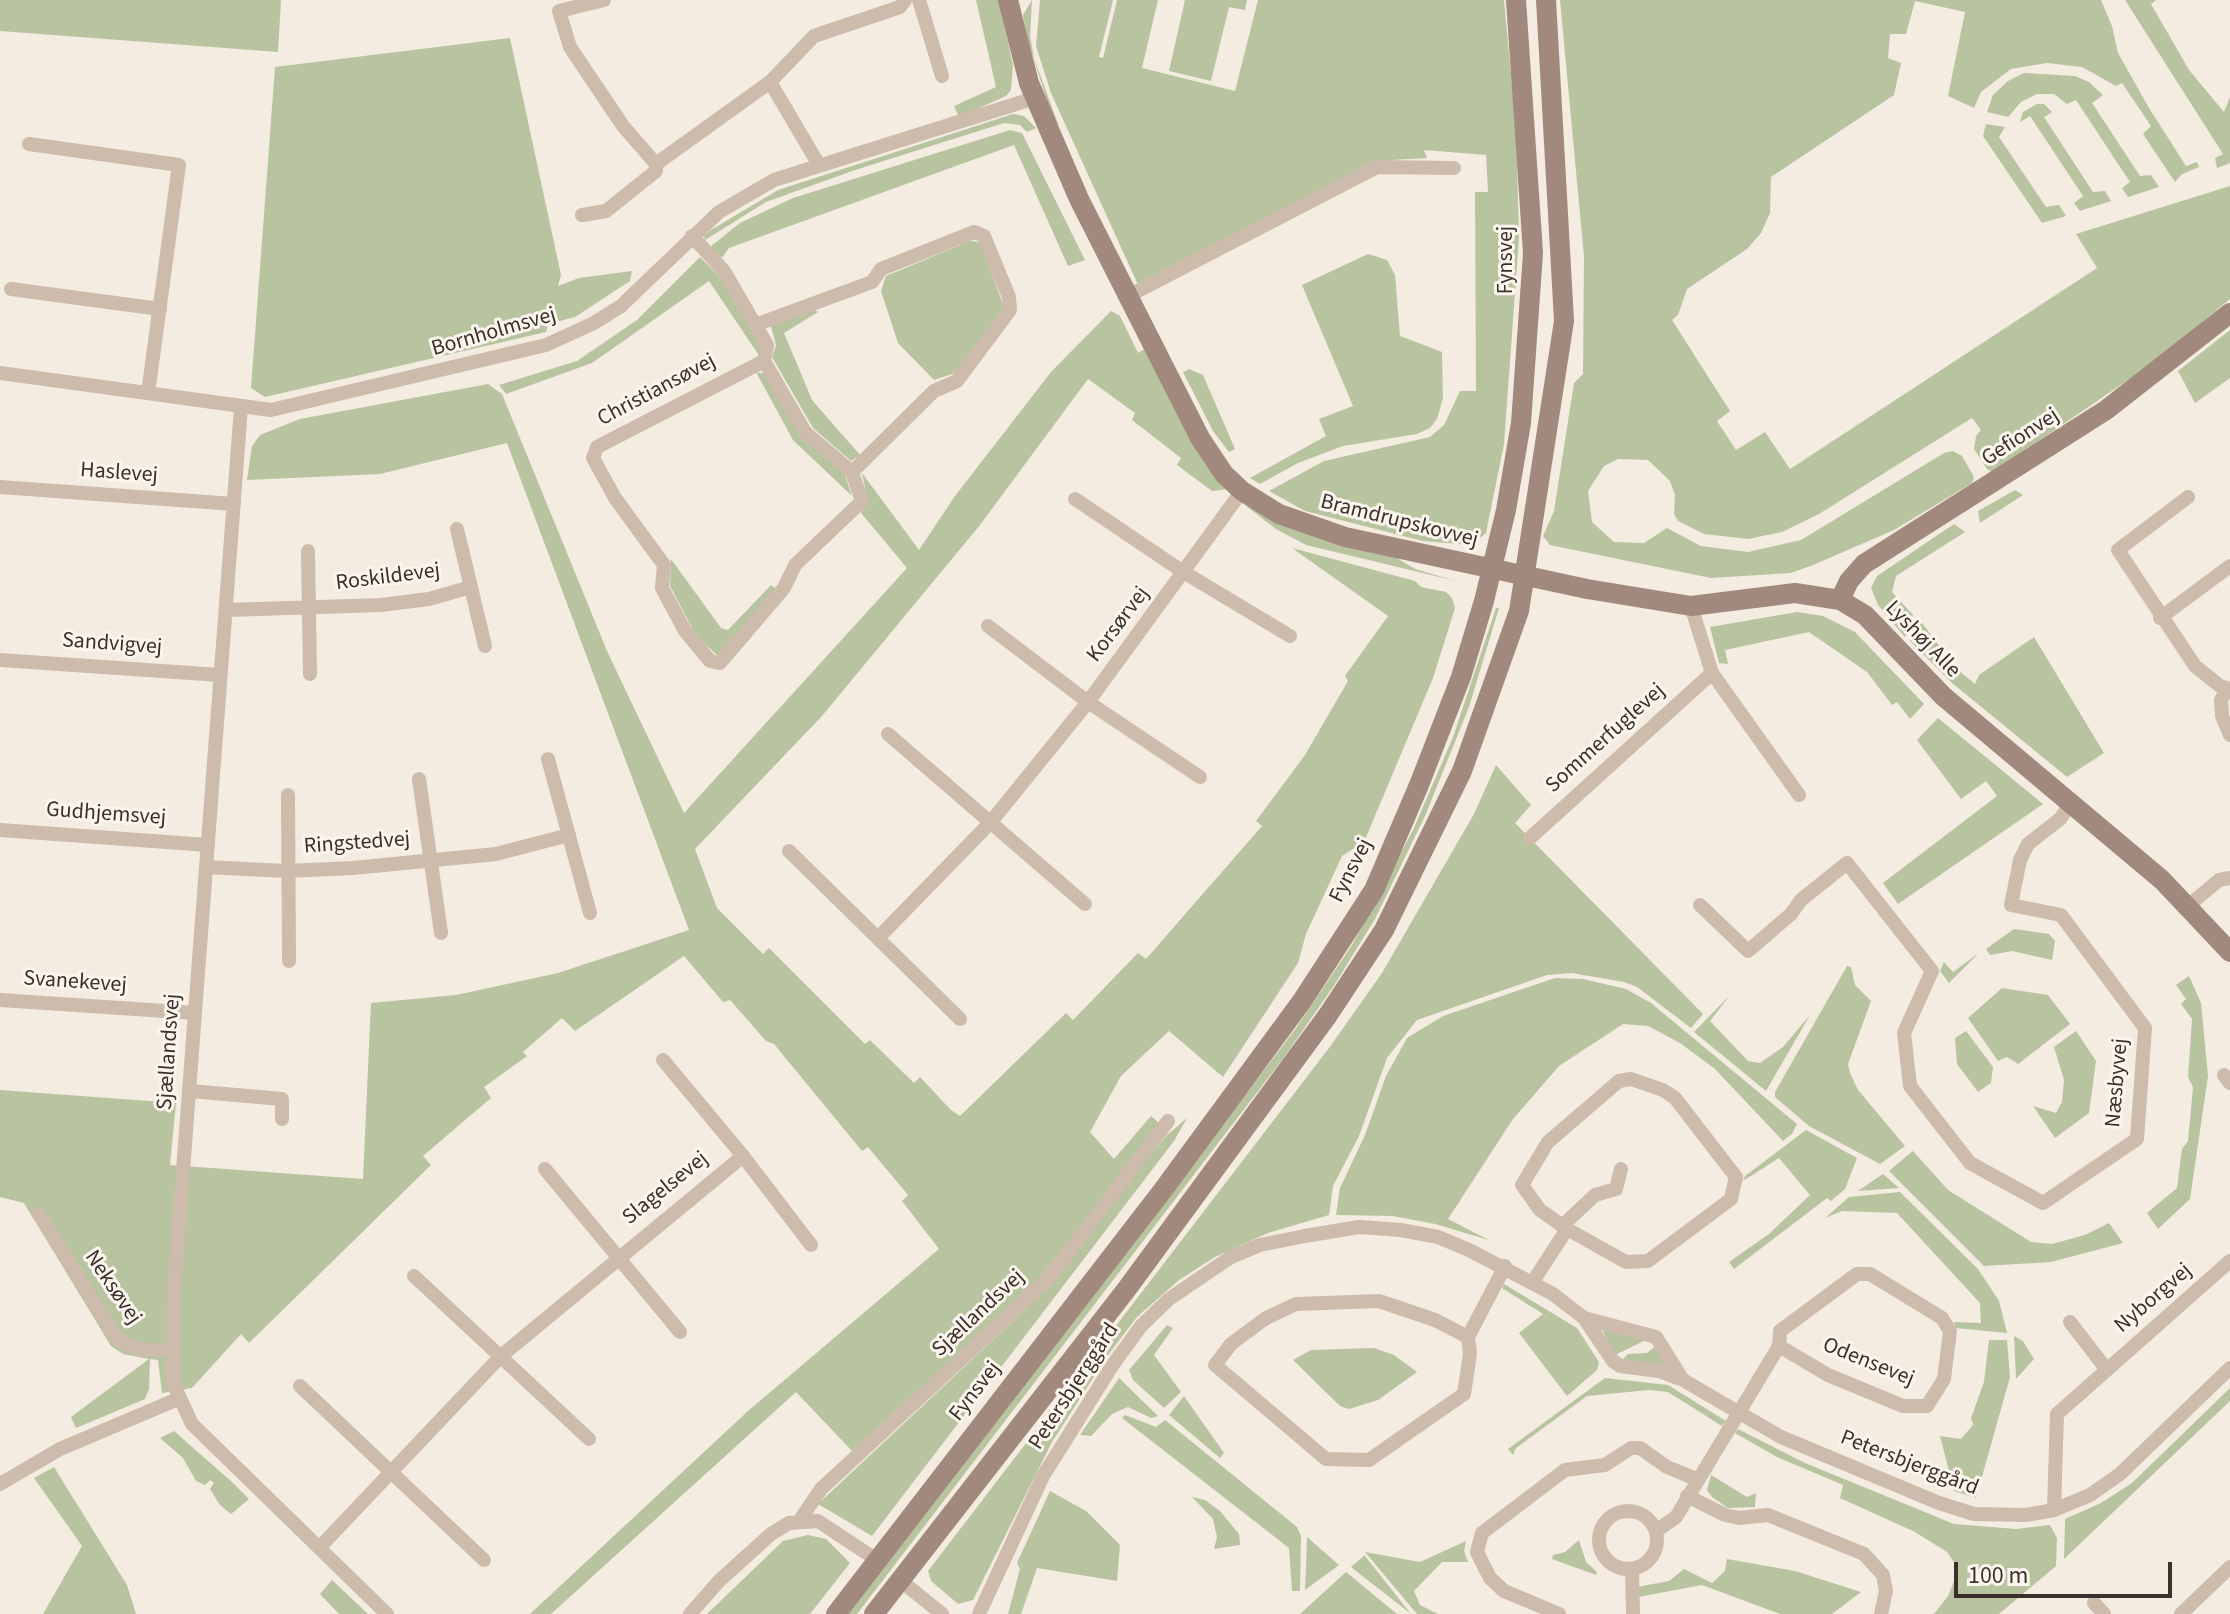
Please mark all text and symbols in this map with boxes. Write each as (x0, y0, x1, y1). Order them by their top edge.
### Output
street label: Fynsvej (1494, 226, 1520, 294)
street label: Bornholmsvej (429, 303, 559, 363)
street label: Christiansøvej (593, 349, 721, 433)
street label: Gefionvej (1977, 403, 2065, 473)
street label: Haslevej (79, 458, 159, 490)
street label: Bramdrupskovvej (1317, 490, 1481, 554)
street label: Roskildevej (334, 558, 442, 598)
street label: Korsørvej (1082, 582, 1156, 668)
street label: Lyshøj Alle (1879, 596, 1965, 684)
street label: Sandvigvej (61, 628, 163, 662)
street label: Sommerfuglevej (1541, 679, 1671, 799)
street label: Gudhjemsvej (45, 798, 167, 832)
street label: Ringstedvej (303, 827, 411, 861)
street label: Fynsvej (1325, 834, 1379, 908)
street label: Svanekevej (22, 966, 128, 1000)
street label: Sjællandsvej (153, 993, 187, 1111)
street label: Næsbyvej (2101, 1037, 2135, 1129)
street label: Slagelsevej (618, 1146, 714, 1232)
street label: Neksøvej (78, 1246, 146, 1330)
street label: Nyborgvej (2110, 1258, 2198, 1340)
street label: Sjællandsvej (927, 1265, 1031, 1363)
street label: Petersbjerggård (1024, 1319, 1126, 1455)
street label: Odensevej (1818, 1333, 1918, 1393)
street label: Fynsvej (944, 1357, 1008, 1427)
street label: Petersbjerggård (1836, 1426, 1982, 1502)
scale bar (1958, 1546, 2176, 1596)
text: 100 m (1968, 1558, 2028, 1593)

